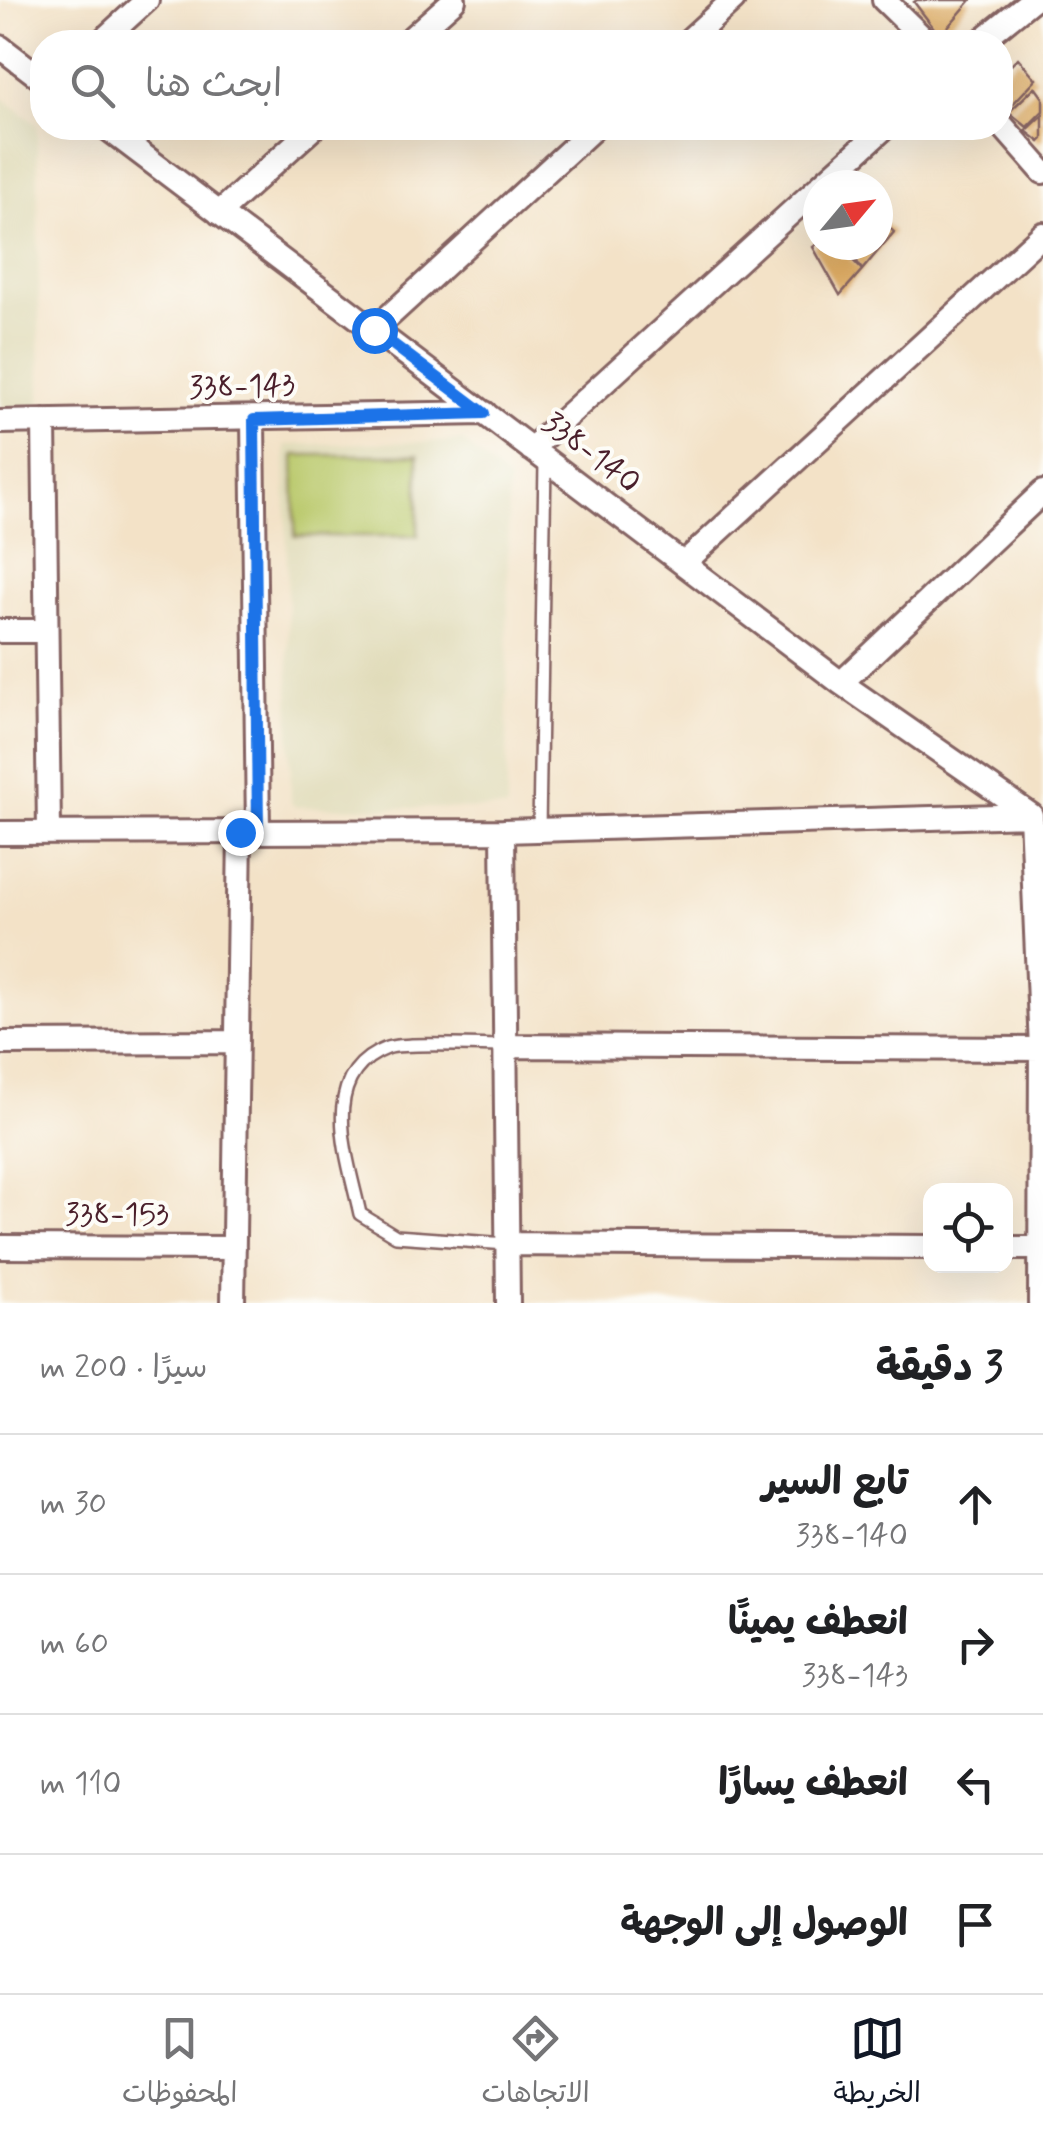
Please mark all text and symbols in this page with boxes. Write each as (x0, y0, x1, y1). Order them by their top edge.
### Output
search box (30, 30, 1013, 140)
icon: search (65, 58, 120, 113)
text: ابحث هنا (145, 61, 282, 110)
north arrow (803, 170, 893, 260)
route start (352, 308, 398, 354)
street label: 338-143 (188, 365, 296, 409)
street label: 338-140 (533, 402, 649, 504)
route end (218, 810, 264, 856)
map controls (923, 1183, 1013, 1273)
button: locate (923, 1183, 1013, 1273)
street label: 338-153 (65, 1194, 169, 1236)
text: 3 دقيقة (876, 1341, 1003, 1396)
text: سيرًا · 200 m (40, 1347, 208, 1389)
text: تابع السير (762, 1459, 908, 1508)
icon: ahead (948, 1477, 1003, 1532)
text: 30 m (40, 1483, 107, 1525)
text: 338-140 (795, 1515, 908, 1557)
text: انعطف يمينًا (728, 1599, 908, 1648)
icon: right (948, 1617, 1003, 1672)
text: 60 m (40, 1623, 109, 1665)
text: 338-143 (802, 1655, 908, 1697)
icon: left (948, 1757, 1003, 1812)
text: انعطف يسارًا (718, 1760, 908, 1809)
text: 110 m (40, 1763, 121, 1805)
icon: arrive (948, 1897, 1003, 1952)
text: الوصول إلى الوجهة (620, 1900, 908, 1949)
tab: المحفوظات (122, 2011, 237, 2117)
tab: الاتجاهات (481, 2011, 590, 2117)
tab: الخريطة (834, 2011, 921, 2117)

